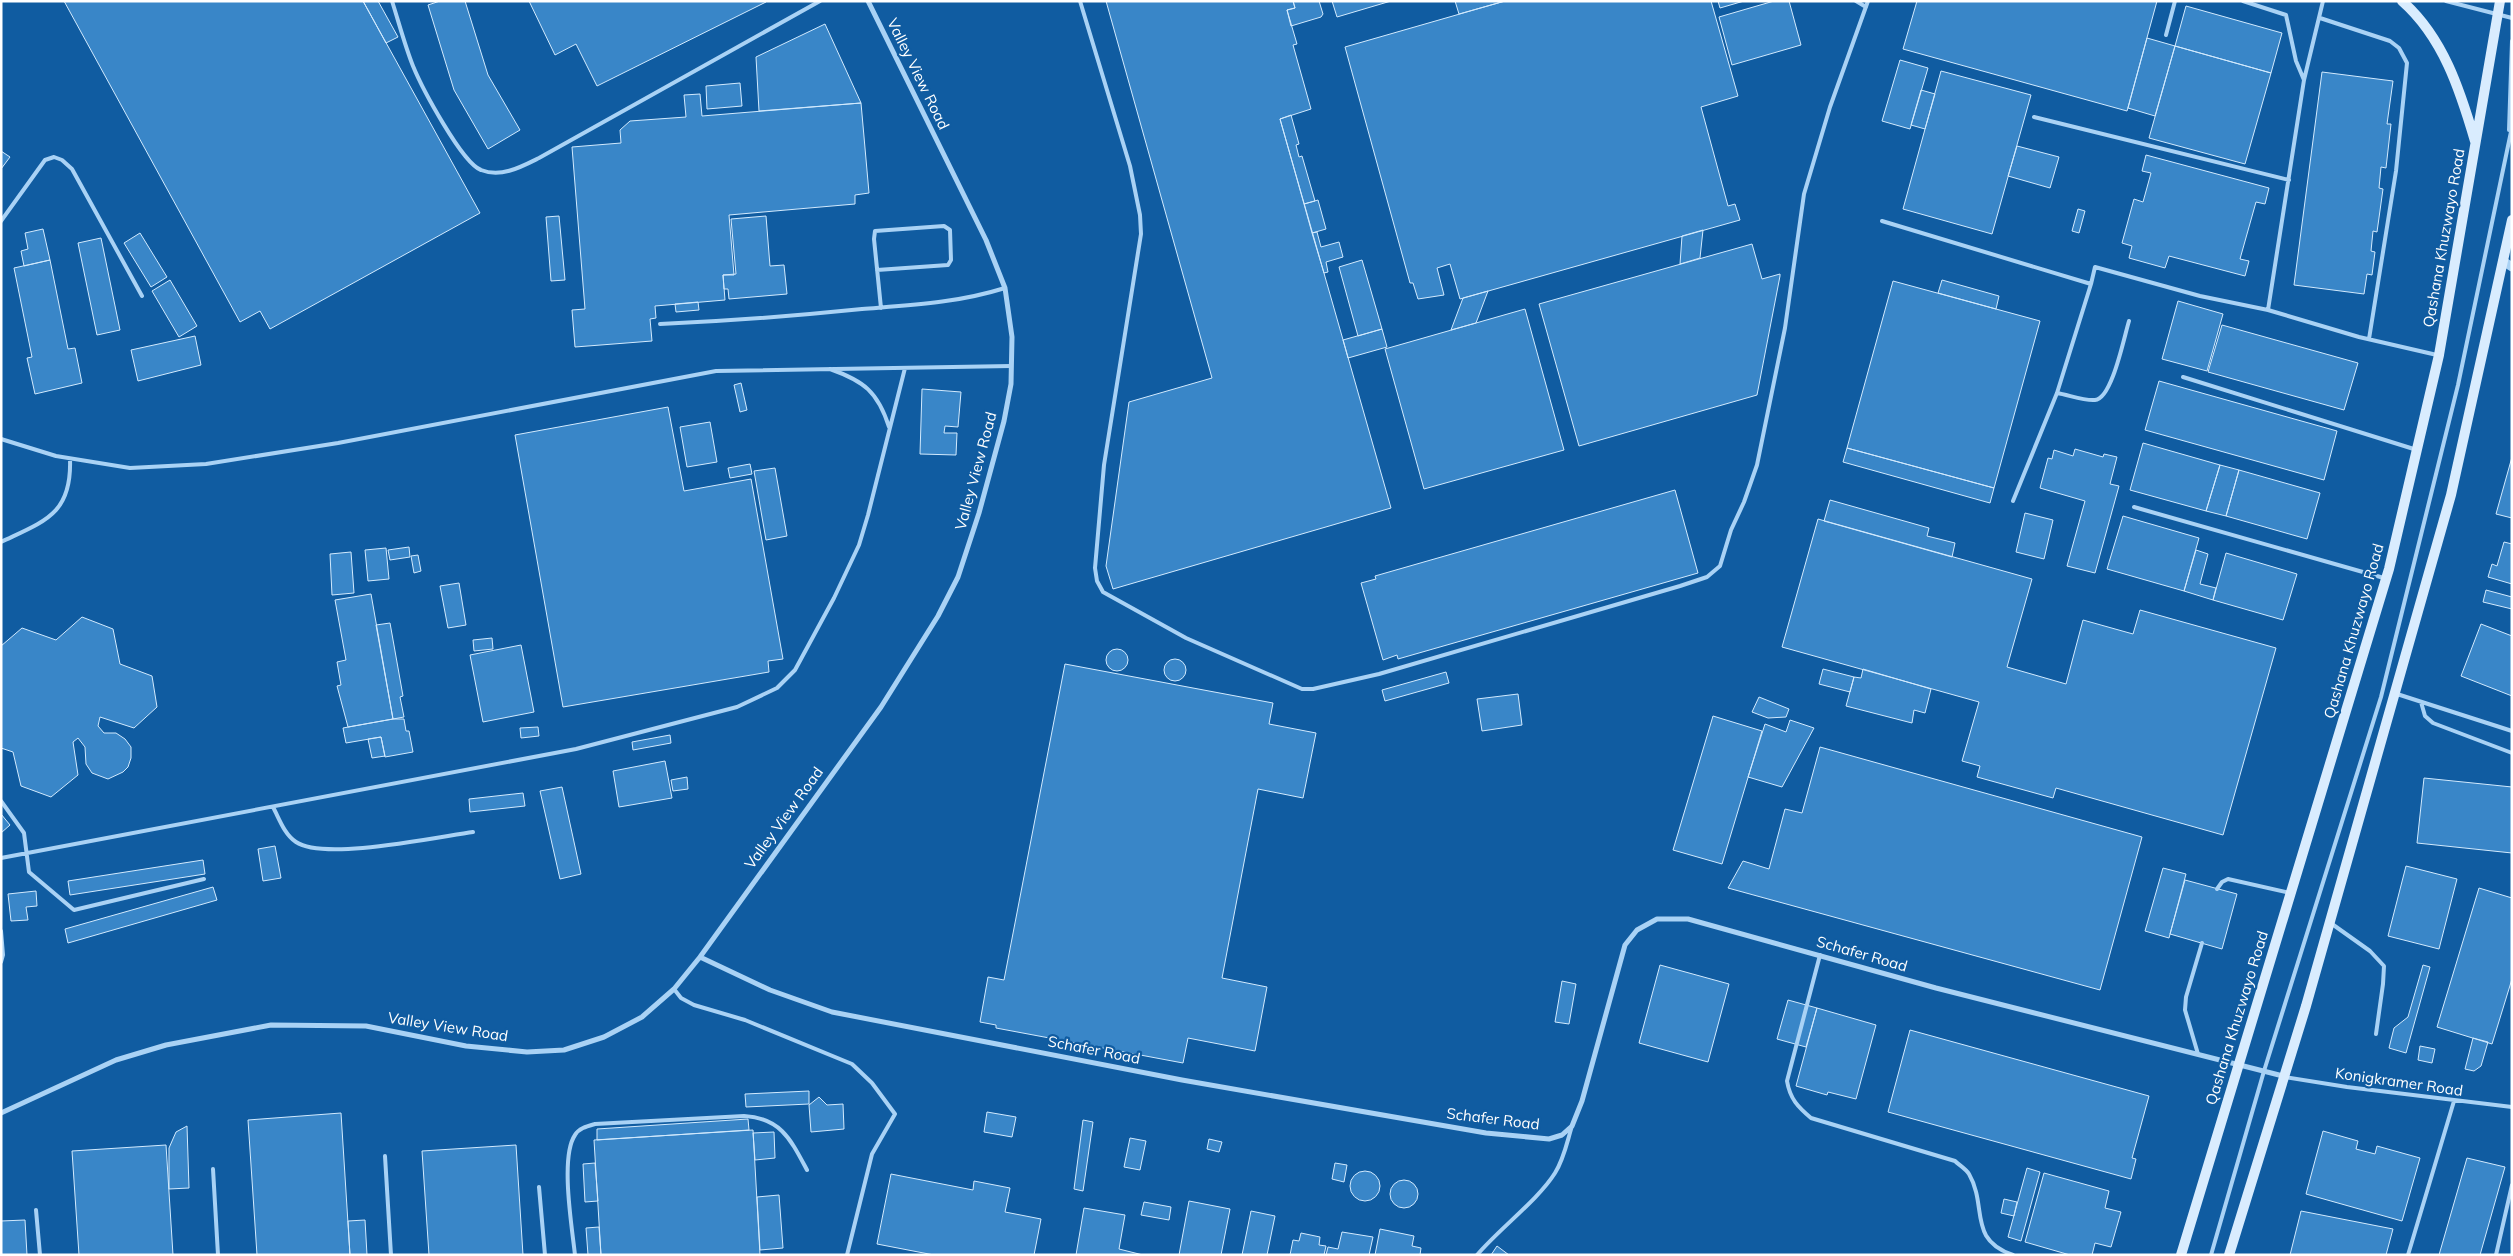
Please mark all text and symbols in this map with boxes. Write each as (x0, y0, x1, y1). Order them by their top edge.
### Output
street label: Valley View Road (883, 15, 954, 133)
street label: Qashana Khuzwayo Road (2418, 147, 2469, 329)
street label: Valley View Road (951, 410, 1000, 532)
street label: Qashana Khuzwayo Road (2319, 541, 2388, 721)
street label: Valley View Road (740, 763, 827, 872)
street label: Qashana Khuzwayo Road (2201, 928, 2272, 1107)
street label: Schafer Road (1814, 931, 1910, 976)
street label: Valley View Road (387, 1008, 510, 1045)
street label: Schafer Road (1046, 1031, 1142, 1068)
street label: Konigkramer Road (2334, 1063, 2464, 1100)
street label: Schafer Road (1445, 1103, 1541, 1134)

